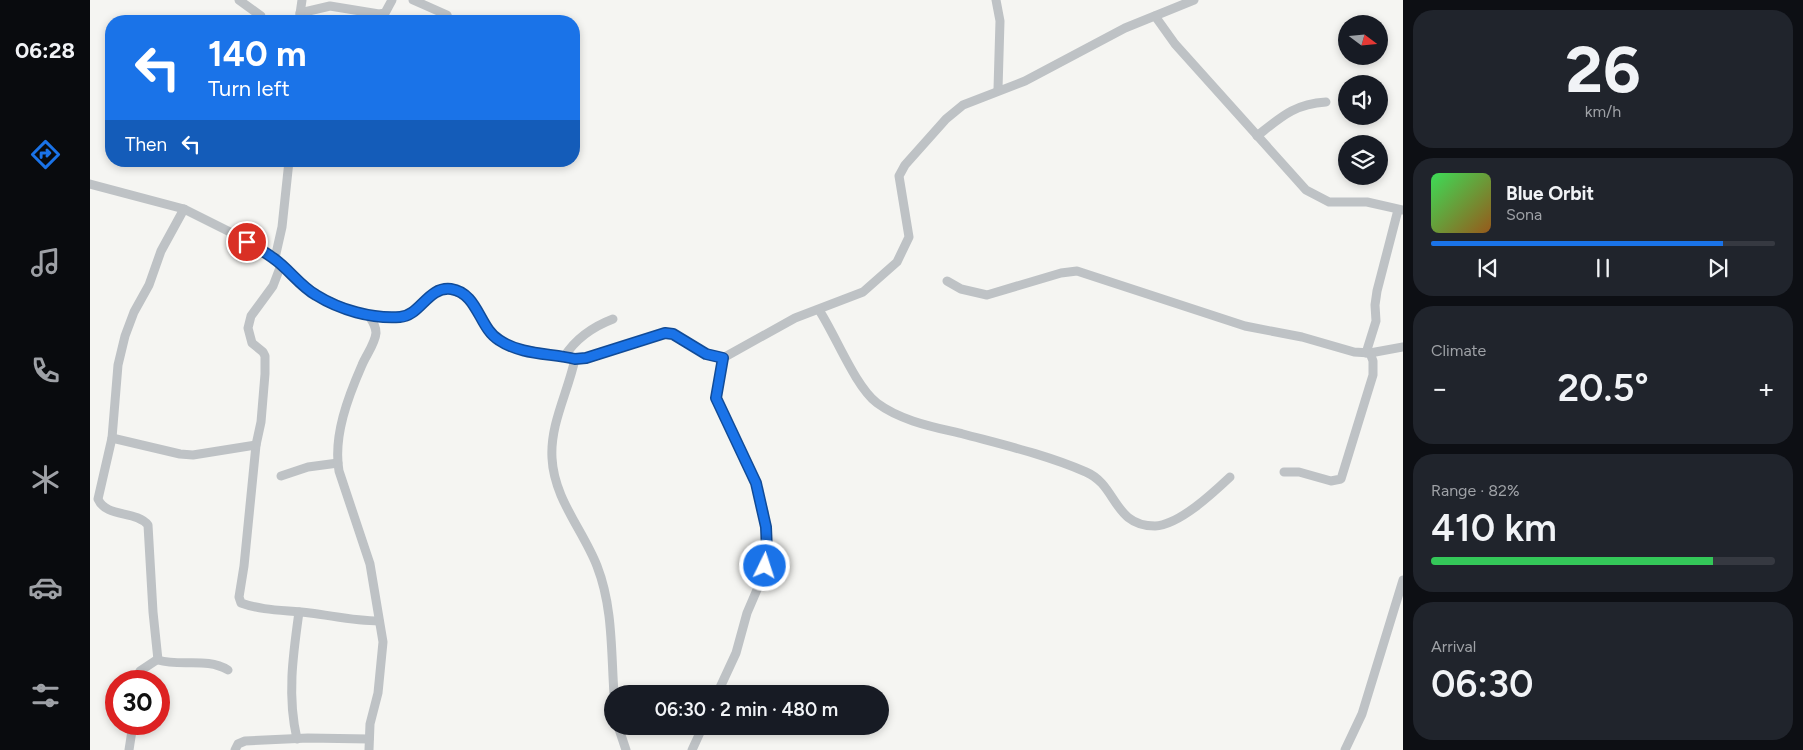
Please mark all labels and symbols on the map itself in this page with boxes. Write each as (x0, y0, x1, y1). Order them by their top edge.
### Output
north arrow (1338, 15, 1388, 65)
pin (226, 221, 268, 263)
position arrow (738, 539, 790, 591)
speed limit sign: 30 (105, 670, 170, 735)

